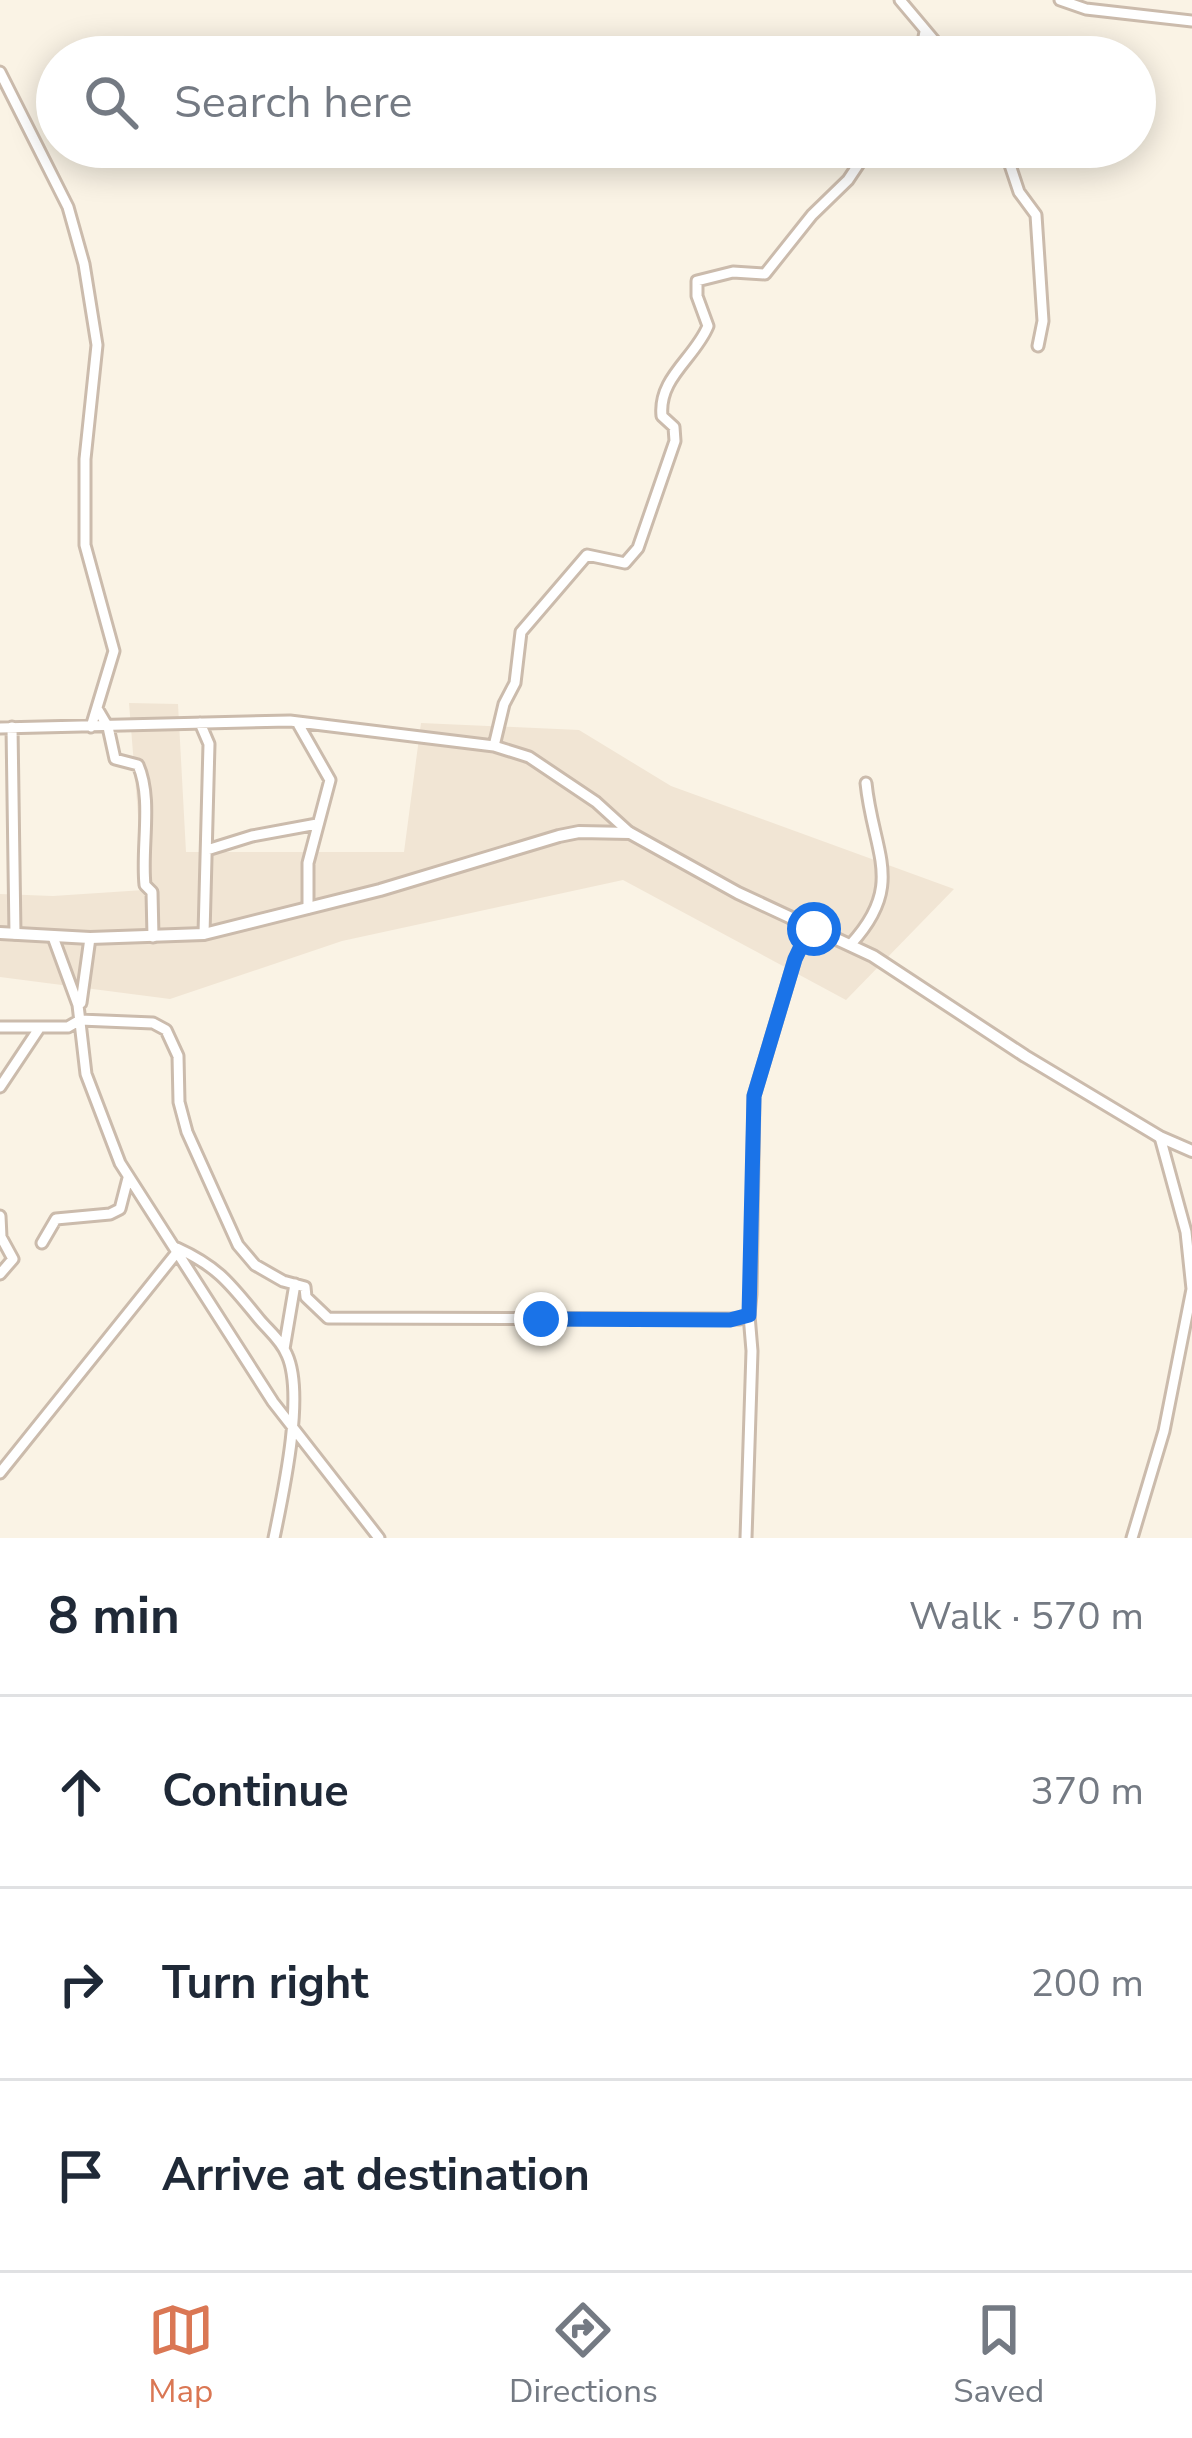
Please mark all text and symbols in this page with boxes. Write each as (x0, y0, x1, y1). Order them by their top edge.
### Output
search box (36, 36, 1156, 168)
icon: search (78, 69, 144, 135)
text: Search here (174, 72, 413, 133)
route start (787, 902, 841, 956)
route end (514, 1292, 568, 1346)
text: 8 min (48, 1581, 180, 1651)
text: Walk · 570 m (909, 1590, 1144, 1643)
icon: ahead (48, 1759, 114, 1825)
text: Continue (162, 1761, 349, 1822)
text: 370 m (1030, 1765, 1144, 1818)
icon: right (48, 1951, 114, 2017)
text: Turn right (162, 1953, 369, 2014)
text: 200 m (1030, 1957, 1144, 2010)
icon: arrive (48, 2143, 114, 2209)
text: Arrive at destination (162, 2145, 590, 2206)
tab: Map (148, 2297, 214, 2414)
tab: Directions (509, 2297, 658, 2414)
tab: Saved (953, 2297, 1044, 2414)

